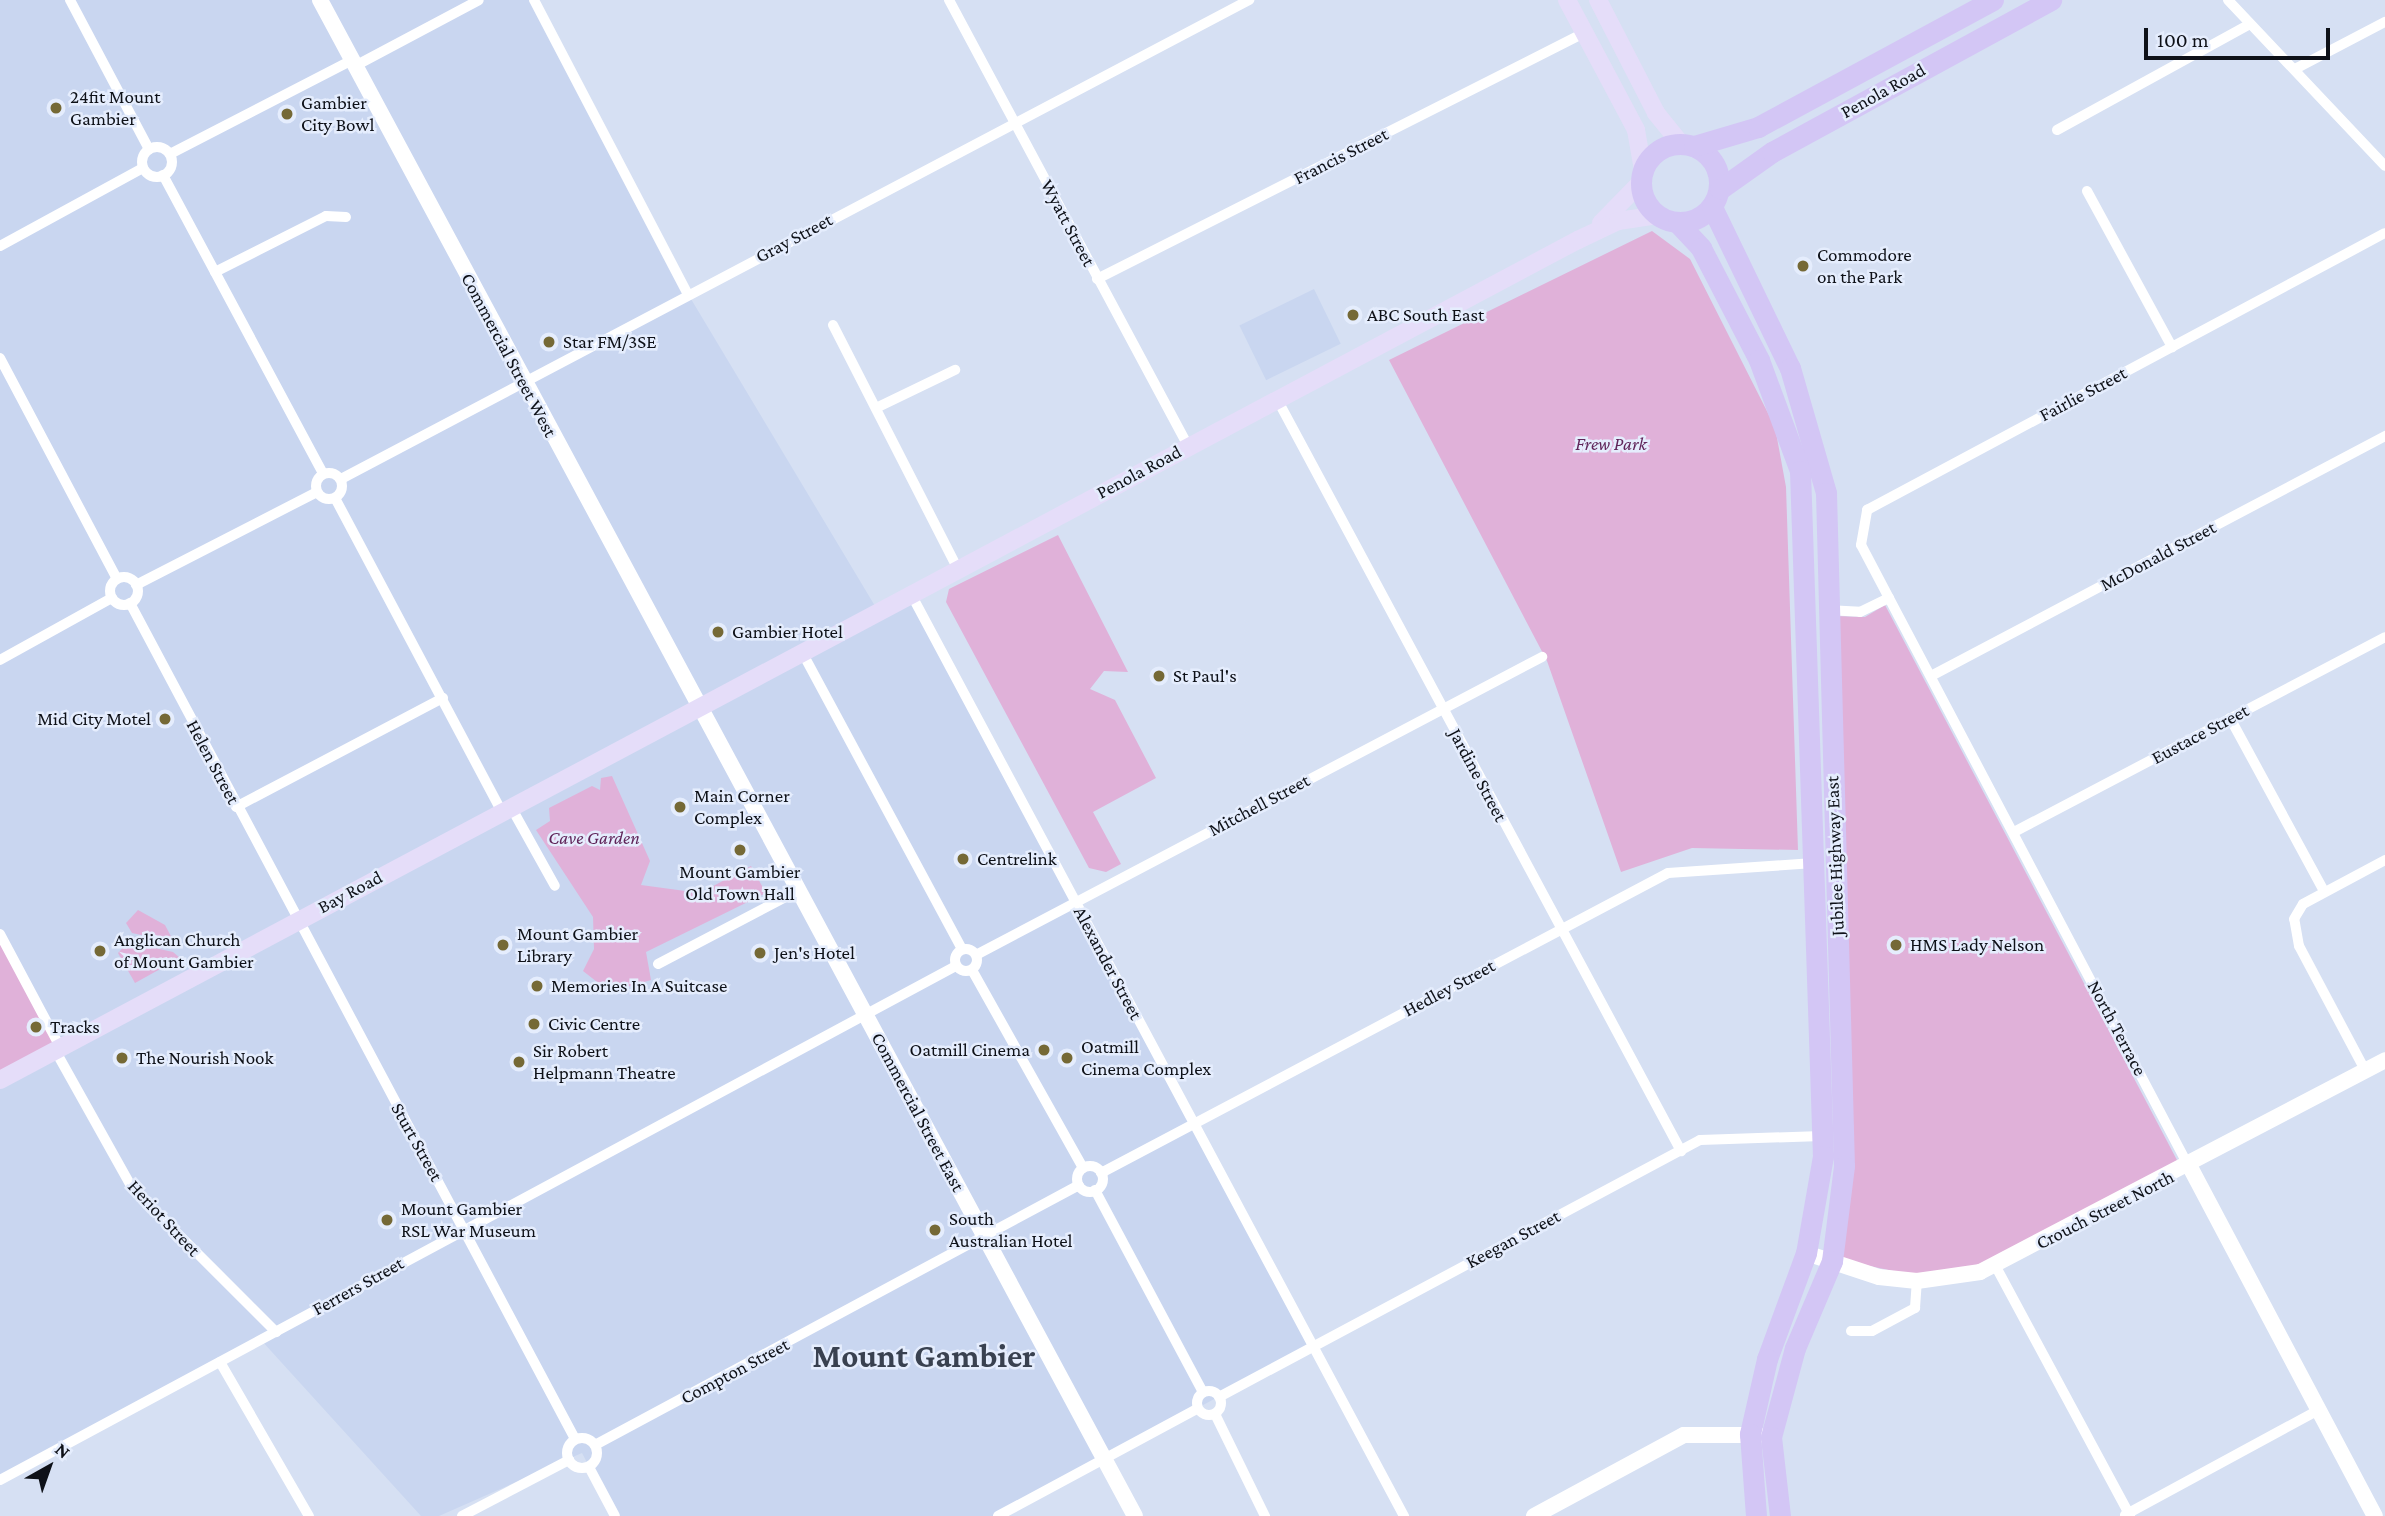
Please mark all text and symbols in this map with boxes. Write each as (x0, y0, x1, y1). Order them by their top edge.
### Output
scale bar (2147, 14, 2332, 58)
text: 100 m (2157, 28, 2209, 52)
street label: Penola Road (1837, 58, 1929, 124)
place label: 24fit Mount Gambier (70, 86, 161, 130)
place label: Gambier City Bowl (301, 92, 374, 136)
marker: 24fit Mount Gambier (48, 100, 64, 116)
marker: Gambier City Bowl (279, 106, 295, 122)
street label: Francis Street (1290, 122, 1392, 190)
street label: Wyatt Street (1036, 176, 1100, 270)
street label: Gray Street (752, 208, 836, 268)
place label: Commodore on the Park (1817, 244, 1912, 288)
marker: Commodore on the Park (1795, 258, 1811, 274)
street label: Commercial Street West (456, 269, 562, 441)
place label: ABC South East (1367, 304, 1484, 326)
marker: ABC South East (1345, 307, 1361, 323)
place label: Star FM/3SE (563, 331, 656, 353)
marker: Star FM/3SE (541, 334, 557, 350)
street label: Fairlie Street (2035, 361, 2131, 427)
park label: Frew Park (1575, 433, 1647, 455)
street label: Penola Road (1093, 440, 1185, 504)
street label: McDonald Street (2096, 516, 2220, 596)
place label: Gambier Hotel (732, 621, 843, 643)
marker: Gambier Hotel (710, 624, 726, 640)
place label: St Paul's (1173, 665, 1237, 687)
marker: St Paul's (1151, 668, 1167, 684)
street label: Eustace Street (2147, 699, 2253, 769)
place label: Mid City Motel (37, 708, 151, 730)
marker: Mid City Motel (157, 711, 173, 727)
street label: Helen Street (181, 716, 245, 808)
street label: Jardine Street (1444, 724, 1512, 826)
street label: Mitchell Street (1205, 769, 1313, 841)
street label: Jubilee Highway East (1821, 776, 1849, 936)
place label: Main Corner Complex (694, 785, 790, 829)
marker: Main Corner Complex (672, 799, 688, 815)
park label: Cave Garden (548, 827, 640, 849)
marker: Mount Gambier Old Town Hall (732, 842, 748, 858)
place label: Centrelink (977, 848, 1057, 870)
marker: Centrelink (955, 851, 971, 867)
place label: Mount Gambier Old Town Hall (679, 861, 801, 905)
street label: Bay Road (314, 866, 386, 918)
street label: Alexander Street (1069, 903, 1147, 1023)
place label: Mount Gambier Library (517, 923, 638, 967)
place label: Anglican Church of Mount Gambier (114, 929, 254, 973)
place label: HMS Lady Nelson (1910, 934, 2044, 956)
marker: Mount Gambier Library (495, 937, 511, 953)
marker: HMS Lady Nelson (1888, 937, 1904, 953)
place label: Jen's Hotel (774, 942, 855, 964)
marker: Anglican Church of Mount Gambier (92, 943, 108, 959)
marker: Jen's Hotel (752, 945, 768, 961)
street label: Hedley Street (1399, 954, 1499, 1022)
place label: Memories In A Suitcase (551, 975, 727, 997)
street label: North Terrace (2082, 976, 2152, 1080)
marker: Memories In A Suitcase (529, 978, 545, 994)
place label: Civic Centre (548, 1013, 640, 1035)
place label: Tracks (50, 1016, 100, 1038)
marker: Civic Centre (526, 1016, 542, 1032)
marker: Tracks (28, 1019, 44, 1035)
street label: Commercial Street East (866, 1029, 970, 1195)
place label: Oatmill Cinema Complex (1081, 1036, 1211, 1080)
place label: Oatmill Cinema (910, 1039, 1030, 1061)
place label: Sir Robert Helpmann Theatre (533, 1040, 675, 1084)
marker: Oatmill Cinema (1036, 1042, 1052, 1058)
place label: The Nourish Nook (136, 1047, 274, 1069)
marker: The Nourish Nook (114, 1050, 130, 1066)
marker: Oatmill Cinema Complex (1059, 1050, 1075, 1066)
marker: Sir Robert Helpmann Theatre (511, 1054, 527, 1070)
street label: Sturt Street (386, 1099, 448, 1185)
street label: Crouch Street North (2032, 1165, 2178, 1255)
street label: Heriot Street (123, 1175, 205, 1261)
place label: Mount Gambier RSL War Museum (401, 1198, 536, 1242)
street label: Keegan Street (1462, 1205, 1564, 1273)
place label: South Australian Hotel (949, 1208, 1073, 1252)
marker: Mount Gambier RSL War Museum (379, 1212, 395, 1228)
marker: South Australian Hotel (927, 1222, 943, 1238)
street label: Ferrers Street (308, 1252, 408, 1320)
street label: Compton Street (677, 1333, 793, 1409)
district label: Mount Gambier (812, 1336, 1036, 1376)
north arrow (14, 1432, 84, 1502)
text: N (51, 1438, 75, 1463)

